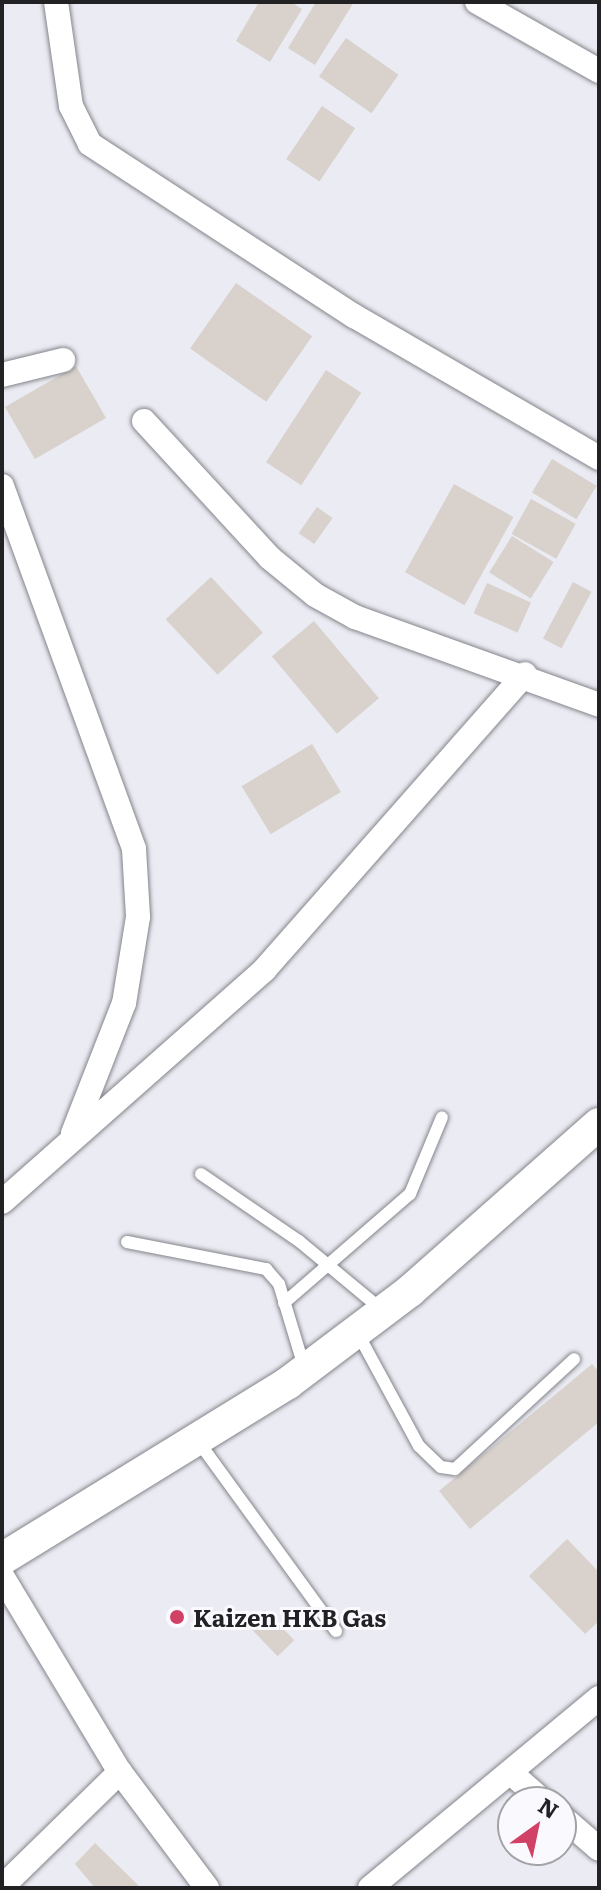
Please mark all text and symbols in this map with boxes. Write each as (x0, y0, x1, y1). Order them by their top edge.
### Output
place label: Kaizen HKB Gas (193, 1603, 386, 1631)
marker: Kaizen HKB Gas (168, 1608, 186, 1626)
north arrow (497, 1786, 577, 1866)
text: N (533, 1788, 566, 1826)

